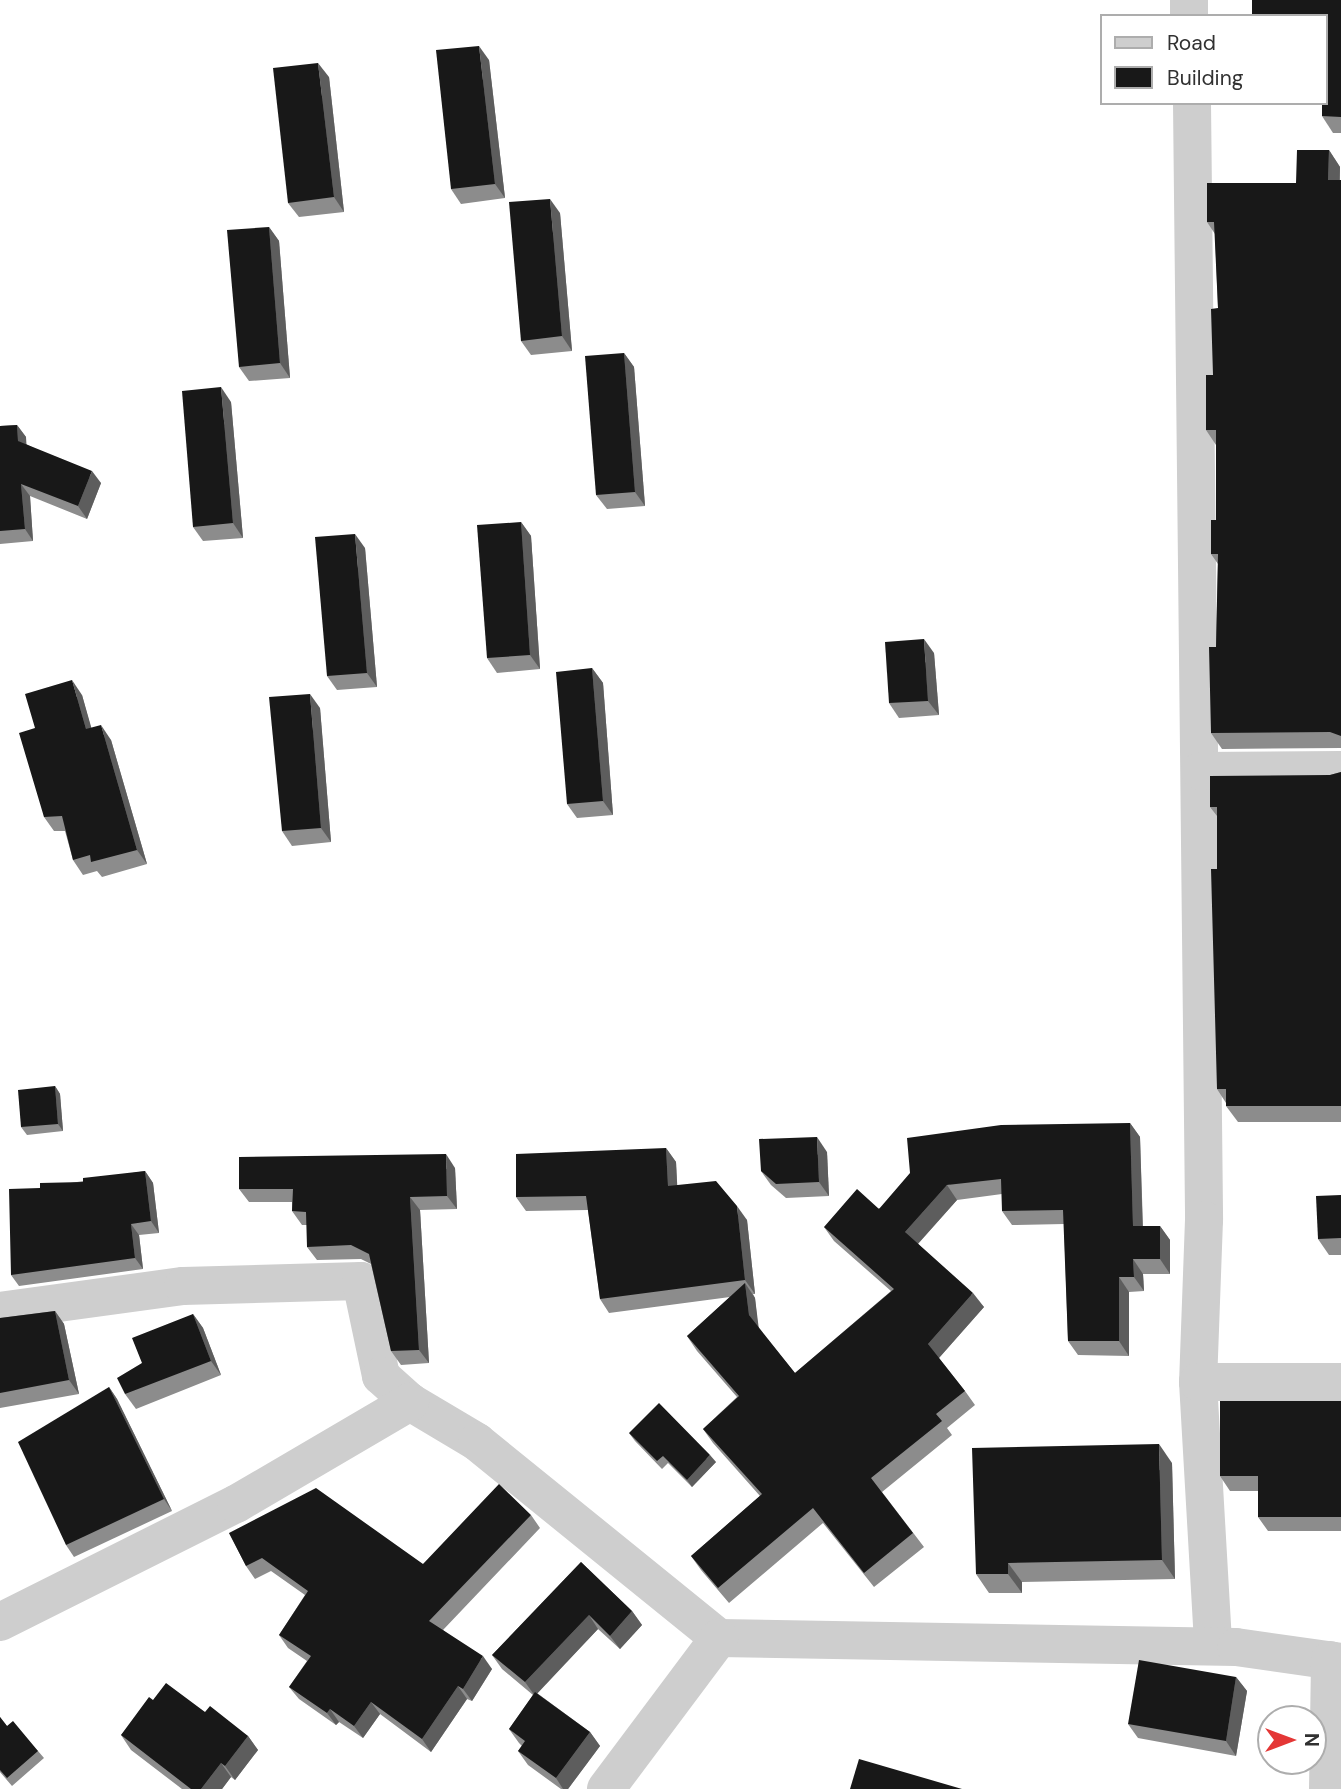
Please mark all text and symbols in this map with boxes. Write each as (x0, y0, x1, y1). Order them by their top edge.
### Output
legend (1100, 14, 1327, 105)
text: Road (1167, 29, 1216, 57)
text: Building (1167, 64, 1243, 92)
north arrow (1257, 1705, 1327, 1775)
text: N (1299, 1733, 1324, 1747)

